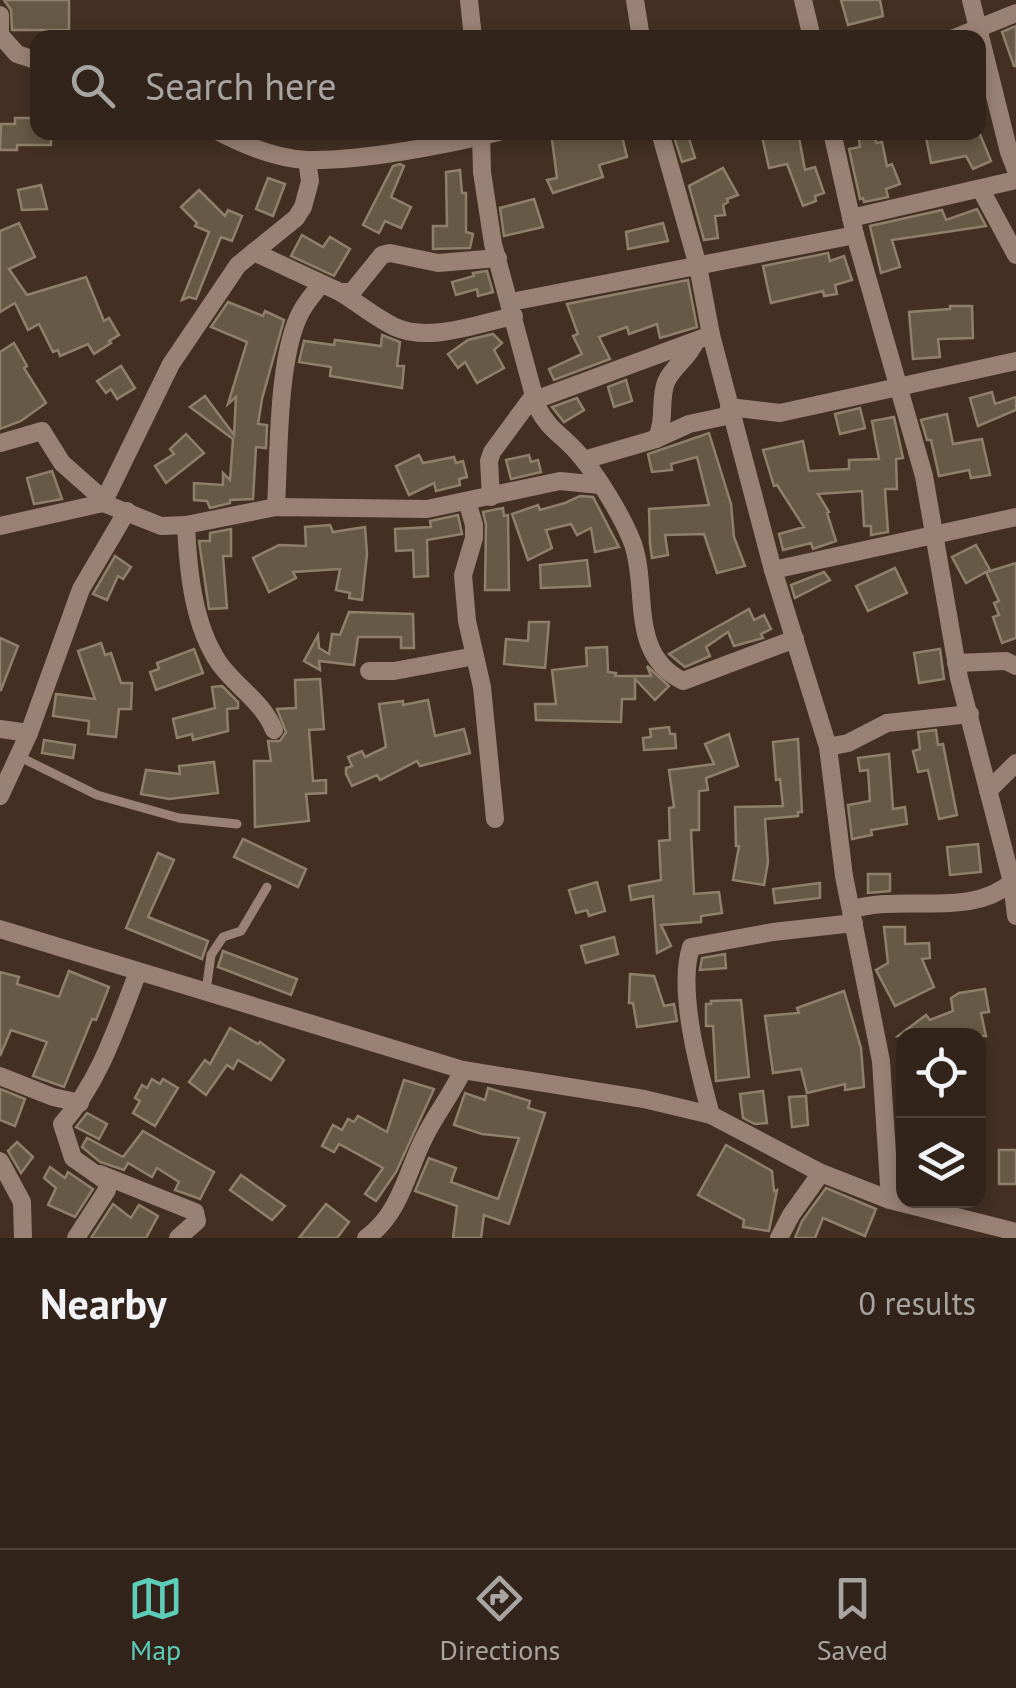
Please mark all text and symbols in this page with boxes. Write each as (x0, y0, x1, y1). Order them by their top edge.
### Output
search box (30, 30, 986, 140)
icon: search (65, 58, 120, 113)
text: Search here (145, 61, 337, 110)
map controls (896, 1028, 986, 1208)
button: locate (896, 1028, 986, 1118)
button: layers (896, 1118, 986, 1208)
text: Nearby (40, 1276, 167, 1331)
text: 0 results (858, 1282, 976, 1324)
tab: Map (128, 1571, 183, 1668)
tab: Directions (439, 1571, 560, 1668)
tab: Saved (817, 1571, 888, 1668)

